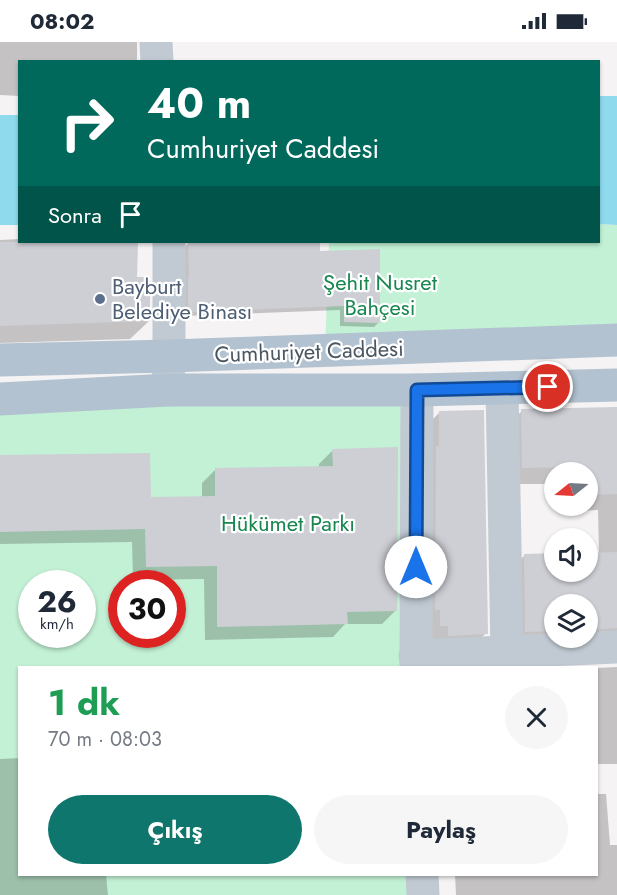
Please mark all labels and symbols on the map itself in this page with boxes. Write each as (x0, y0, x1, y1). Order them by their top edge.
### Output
park label: Şehit Nusret Bahçesi (323, 266, 438, 323)
place label: Bayburt Belediye Binası (112, 270, 252, 327)
marker: Bayburt Belediye Binası (93, 292, 107, 306)
street label: Cumhuriyet Caddesi (214, 332, 404, 370)
pin (522, 361, 573, 412)
north arrow (544, 462, 598, 516)
park label: Hükümet Parkı (221, 507, 355, 539)
position arrow (384, 535, 448, 599)
speed limit sign: 30 (108, 570, 186, 648)

